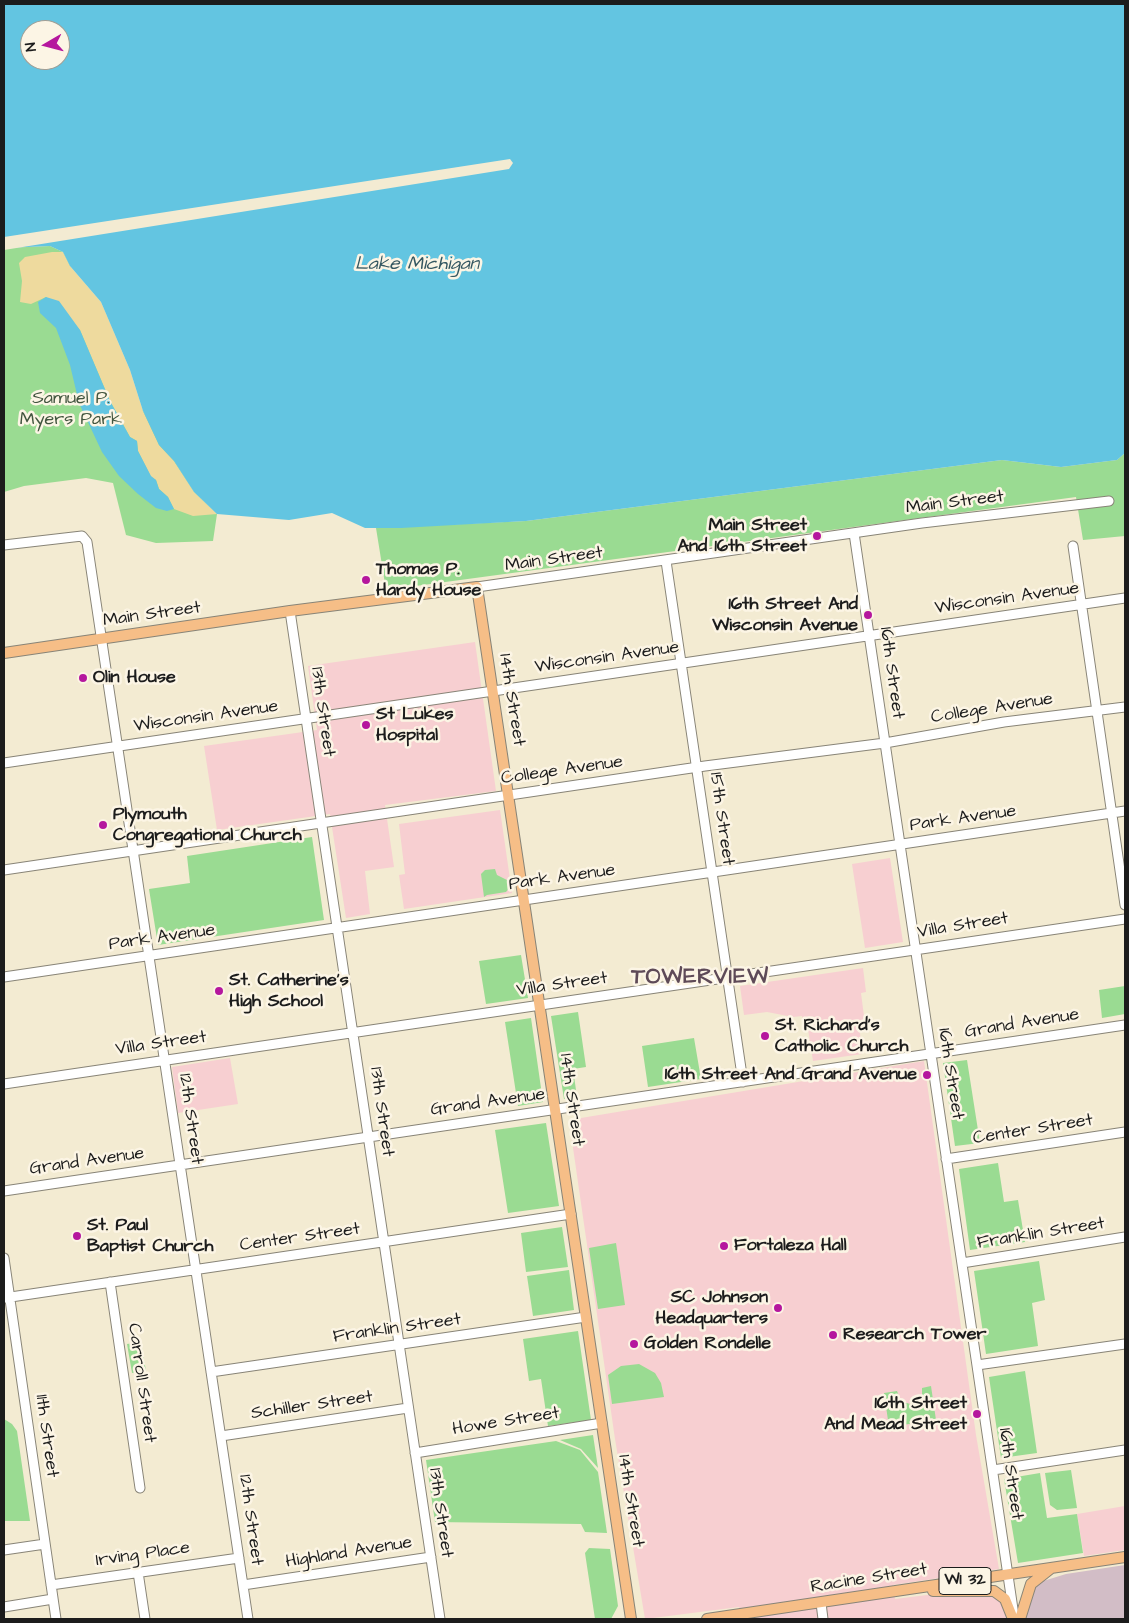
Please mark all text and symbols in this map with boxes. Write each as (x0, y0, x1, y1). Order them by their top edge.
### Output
north arrow (20, 20, 70, 70)
text: N (21, 41, 42, 53)
water label: Lake Michigan (355, 254, 479, 276)
park label: Samuel P. Myers Park (20, 388, 122, 430)
street label: Main Street (905, 486, 1005, 520)
place label: Main Street And 16th Street (678, 515, 807, 558)
marker: Main Street And 16th Street (811, 530, 823, 542)
street label: Main Street (504, 542, 604, 578)
place label: Thomas P. Hardy House (376, 559, 481, 602)
marker: Thomas P. Hardy House (360, 574, 372, 586)
street label: Wisconsin Avenue (933, 578, 1081, 620)
place label: 16th Street And Wisconsin Avenue (712, 594, 858, 636)
street label: Main Street (102, 597, 202, 633)
marker: 16th Street And Wisconsin Avenue (862, 609, 874, 621)
street label: 16th Street (874, 626, 908, 720)
street label: Wisconsin Avenue (533, 637, 681, 679)
street label: 14th Street (493, 652, 529, 748)
street label: 13th Street (305, 666, 339, 758)
place label: Olin House (93, 667, 176, 689)
marker: Olin House (77, 672, 89, 684)
street label: College Avenue (930, 689, 1054, 729)
street label: Wisconsin Avenue (132, 696, 280, 738)
place label: St Lukes Hospital (376, 704, 453, 746)
marker: St Lukes Hospital (360, 719, 372, 731)
street label: College Avenue (500, 752, 624, 790)
street label: 15th Street (704, 771, 738, 867)
street label: Park Avenue (908, 801, 1018, 837)
place label: Plymouth Congregational Church (113, 804, 302, 846)
marker: Plymouth Congregational Church (97, 819, 109, 831)
street label: Park Avenue (507, 860, 617, 896)
street label: Villa Street (916, 908, 1010, 944)
street label: Park Avenue (107, 920, 217, 956)
district label: TOWERVIEW (630, 965, 770, 991)
street label: Villa Street (515, 968, 609, 1002)
place label: St. Catherine's High School (229, 970, 349, 1012)
marker: St. Catherine's High School (213, 985, 225, 997)
street label: Grand Avenue (963, 1004, 1081, 1044)
place label: St. Richard's Catholic Church (775, 1015, 908, 1058)
street label: Villa Street (114, 1027, 208, 1061)
street label: 16th Street (932, 1027, 968, 1121)
marker: St. Richard's Catholic Church (759, 1030, 771, 1042)
street label: 14th Street (554, 1052, 588, 1148)
place label: 16th Street And Grand Avenue (665, 1064, 917, 1086)
street label: 13th Street (364, 1066, 398, 1158)
marker: 16th Street And Grand Avenue (921, 1069, 933, 1081)
street label: 12th Street (173, 1072, 207, 1166)
street label: Grand Avenue (429, 1084, 547, 1122)
street label: Center Street (971, 1110, 1095, 1150)
street label: Grand Avenue (28, 1143, 146, 1181)
street label: Franklin Street (976, 1213, 1106, 1255)
place label: St. Paul Baptist Church (87, 1215, 214, 1258)
street label: Center Street (239, 1219, 361, 1257)
marker: St. Paul Baptist Church (71, 1230, 83, 1242)
place label: Fortaleza Hall (734, 1235, 847, 1257)
marker: Fortaleza Hall (718, 1240, 730, 1252)
place label: SC Johnson Headquarters (656, 1287, 768, 1330)
marker: SC Johnson Headquarters (772, 1302, 784, 1314)
street label: Franklin Street (332, 1309, 462, 1349)
street label: Carroll Street (122, 1322, 160, 1444)
place label: Research Tower (843, 1324, 987, 1346)
marker: Research Tower (827, 1329, 839, 1341)
place label: Golden Rondelle (644, 1333, 771, 1355)
marker: Golden Rondelle (628, 1338, 640, 1350)
street label: Schiller Street (250, 1387, 374, 1425)
street label: 11th Street (29, 1393, 63, 1479)
place label: 16th Street And Mead Street (824, 1393, 967, 1436)
street label: Howe Street (451, 1403, 561, 1441)
marker: 16th Street And Mead Street (971, 1408, 983, 1420)
street label: 16th Street (993, 1427, 1027, 1521)
street label: 14th Street (612, 1453, 648, 1549)
street label: 13th Street (423, 1467, 457, 1559)
street label: 12th Street (233, 1473, 267, 1567)
street label: Highland Avenue (284, 1532, 414, 1574)
street label: Irving Place (95, 1538, 191, 1572)
street label: Racine Street (809, 1559, 929, 1599)
road number: WI 32 (939, 1568, 991, 1594)

